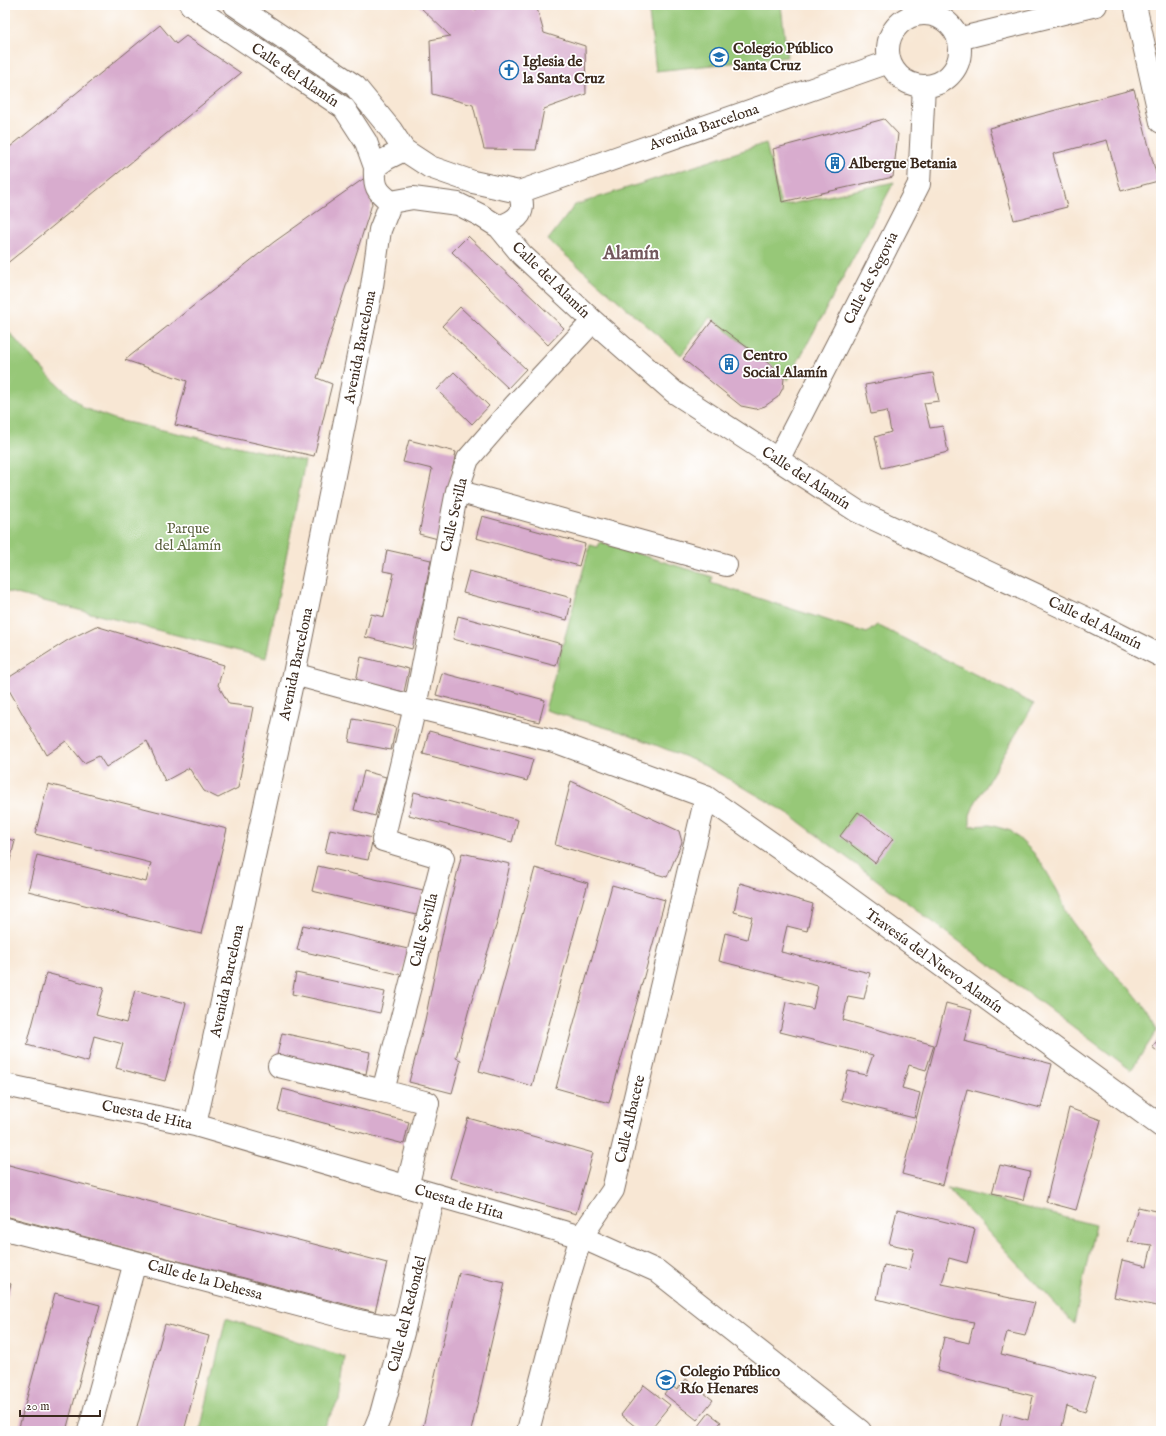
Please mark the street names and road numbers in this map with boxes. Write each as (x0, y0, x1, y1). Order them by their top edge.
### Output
street label: Calle del Alamín (247, 39, 343, 111)
street label: Avenida Barcelona (646, 99, 762, 155)
street label: Calle de Segovia (840, 228, 903, 327)
street label: Calle del Alamín (508, 238, 594, 322)
street label: Avenida Barcelona (340, 288, 380, 406)
street label: Calle del Alamín (758, 442, 854, 514)
street label: Calle Sevilla (436, 476, 472, 554)
street label: Calle del Alamín (1045, 592, 1145, 654)
street label: Avenida Barcelona (275, 605, 317, 723)
street label: Calle Sevilla (406, 891, 442, 969)
street label: Travesía del Nuevo Alamín (861, 905, 1007, 1017)
street label: Avenida Barcelona (206, 922, 248, 1040)
street label: Calle Albacete (611, 1073, 649, 1165)
street label: Cuesta de Hita (100, 1096, 195, 1134)
street label: Cuesta de Hita (412, 1180, 506, 1224)
street label: Calle del Redondel (383, 1253, 431, 1374)
street label: Calle de la Dehessa (145, 1256, 265, 1305)

